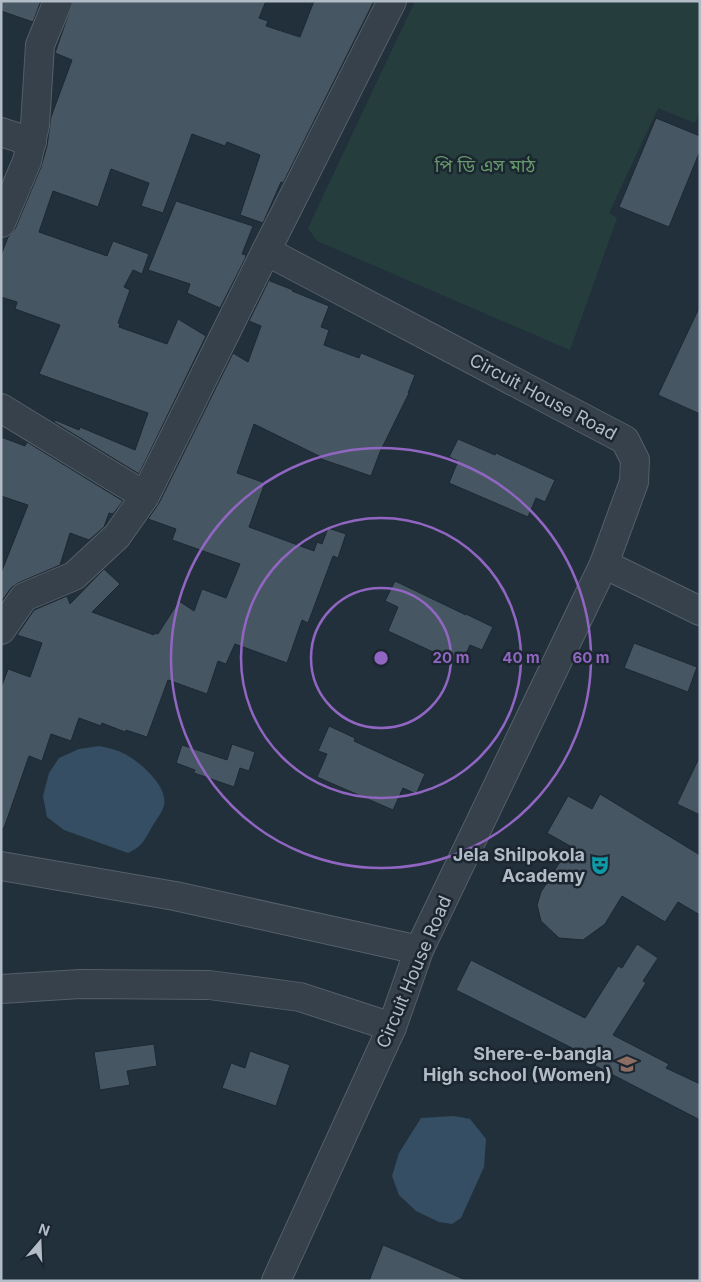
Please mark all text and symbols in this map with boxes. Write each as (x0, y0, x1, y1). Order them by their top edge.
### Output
park label: পি ডি এস মাঠ (434, 155, 535, 176)
street label: Circuit House Road (466, 349, 620, 444)
text: 20 m (433, 648, 469, 667)
text: 40 m (502, 648, 540, 667)
text: 60 m (572, 648, 610, 667)
centre of rings (372, 649, 390, 667)
place label: Jela Shilpokola Academy (453, 844, 585, 886)
theatre icon: Jela Shilpokola Academy (589, 854, 611, 876)
street label: Circuit House Road (372, 892, 455, 1051)
place label: Shere-e-bangla High school (Women) (423, 1043, 612, 1085)
school or university icon: Shere-e-bangla High school (Women) (616, 1053, 638, 1075)
north arrow (15, 1217, 65, 1267)
text: N (37, 1219, 52, 1239)

